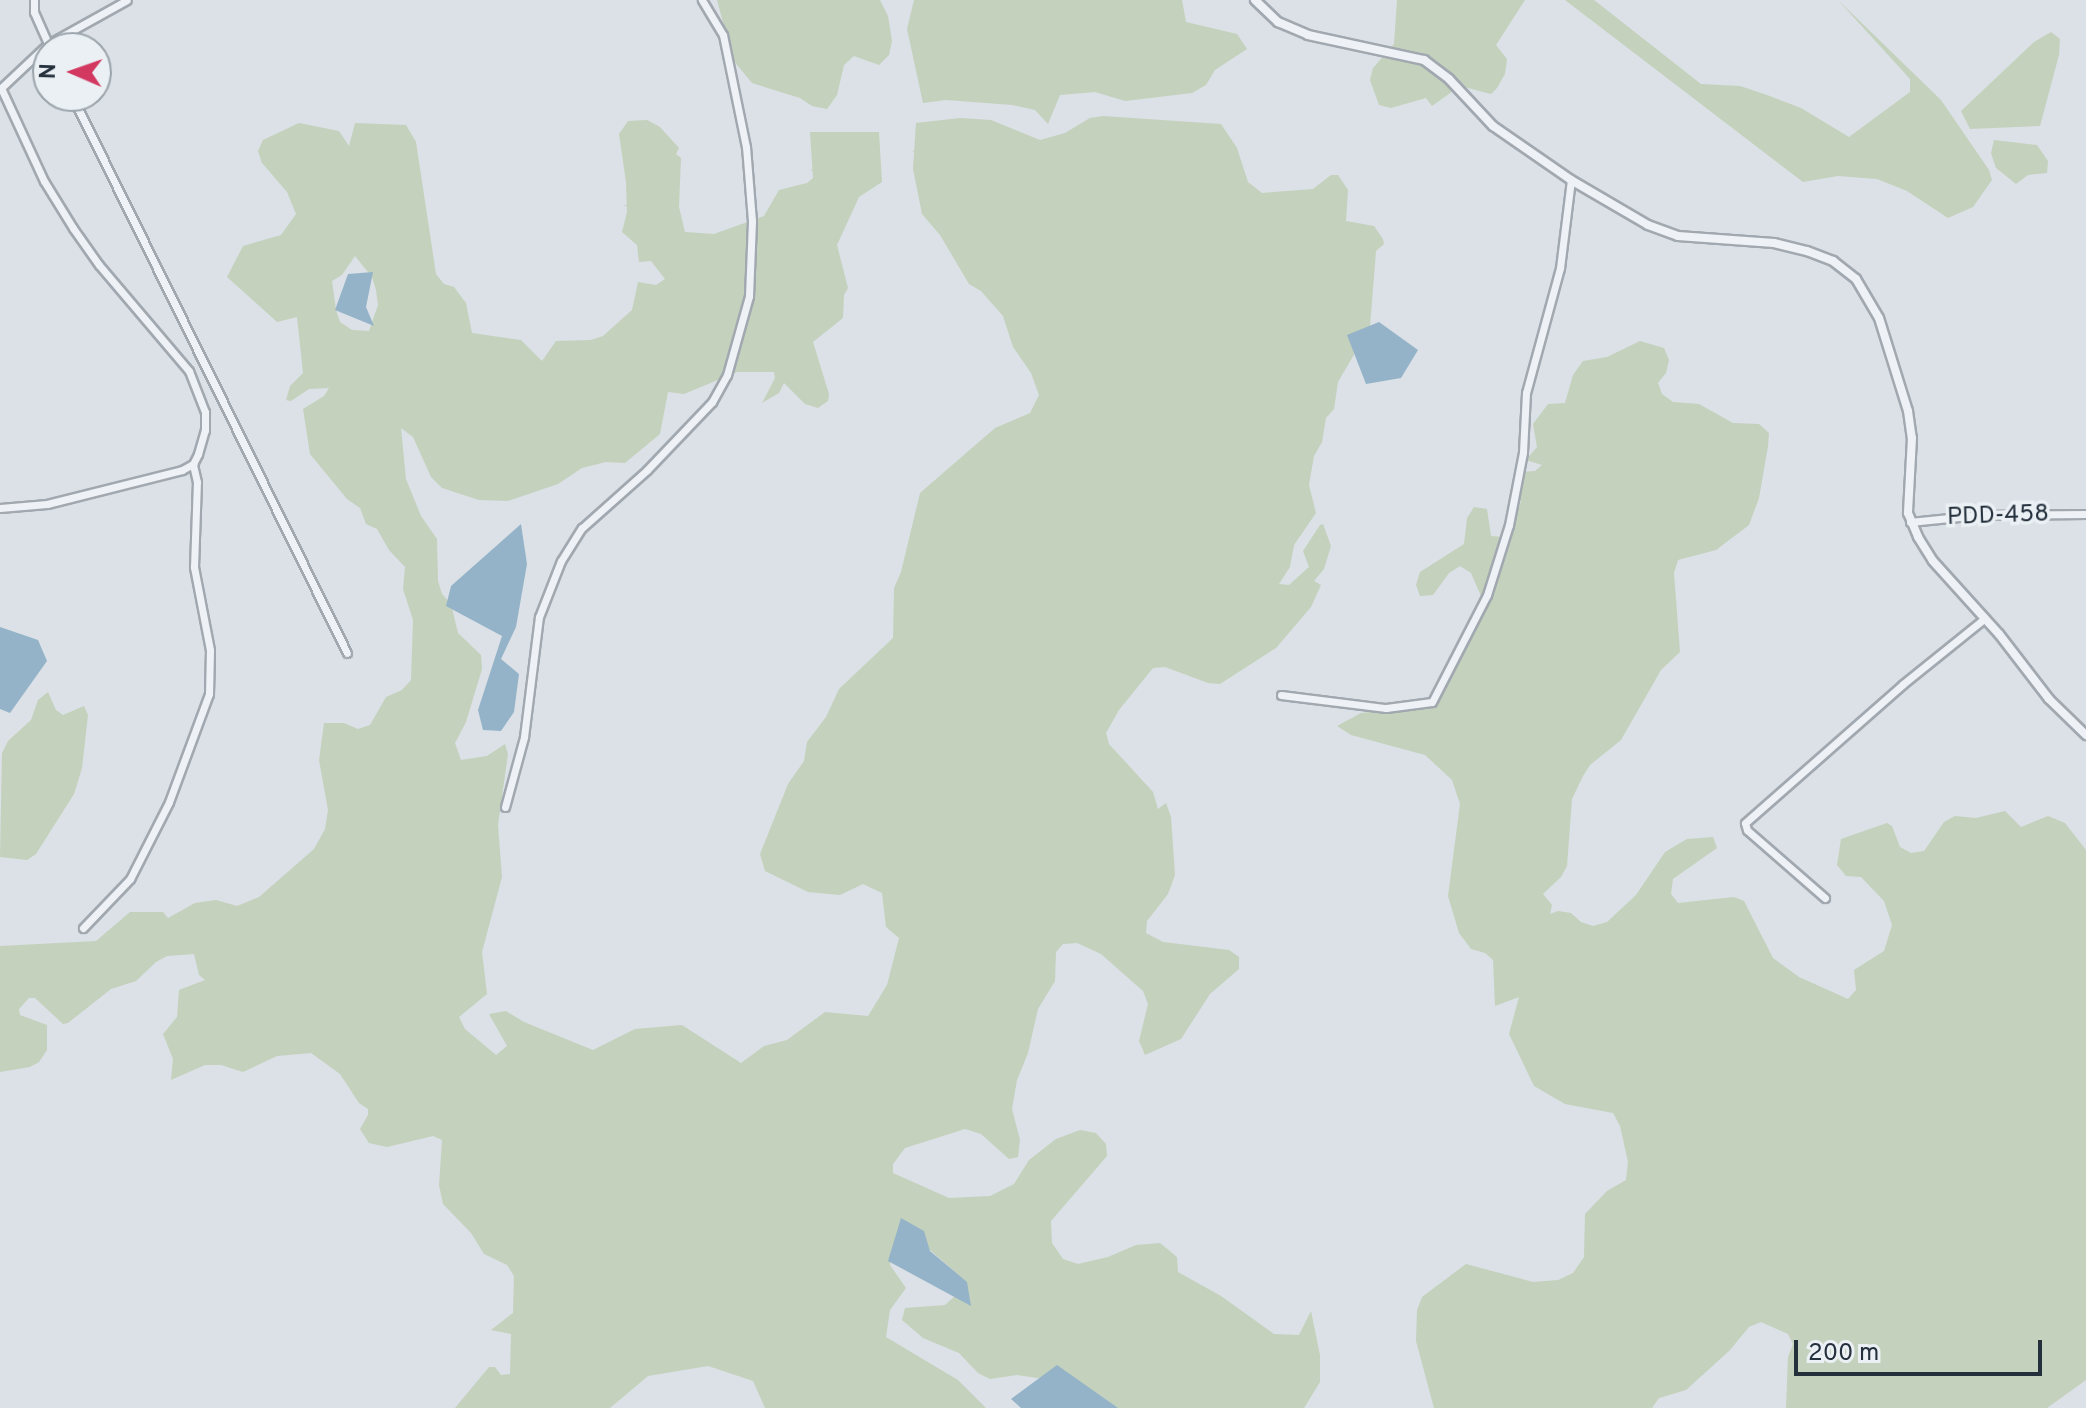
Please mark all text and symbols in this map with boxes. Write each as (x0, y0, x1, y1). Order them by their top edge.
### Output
north arrow (32, 32, 112, 112)
text: N (36, 63, 63, 80)
street label: PDD-458 (1947, 501, 2049, 533)
scale bar (1798, 1324, 2046, 1374)
text: 200 m (1808, 1339, 1879, 1369)

